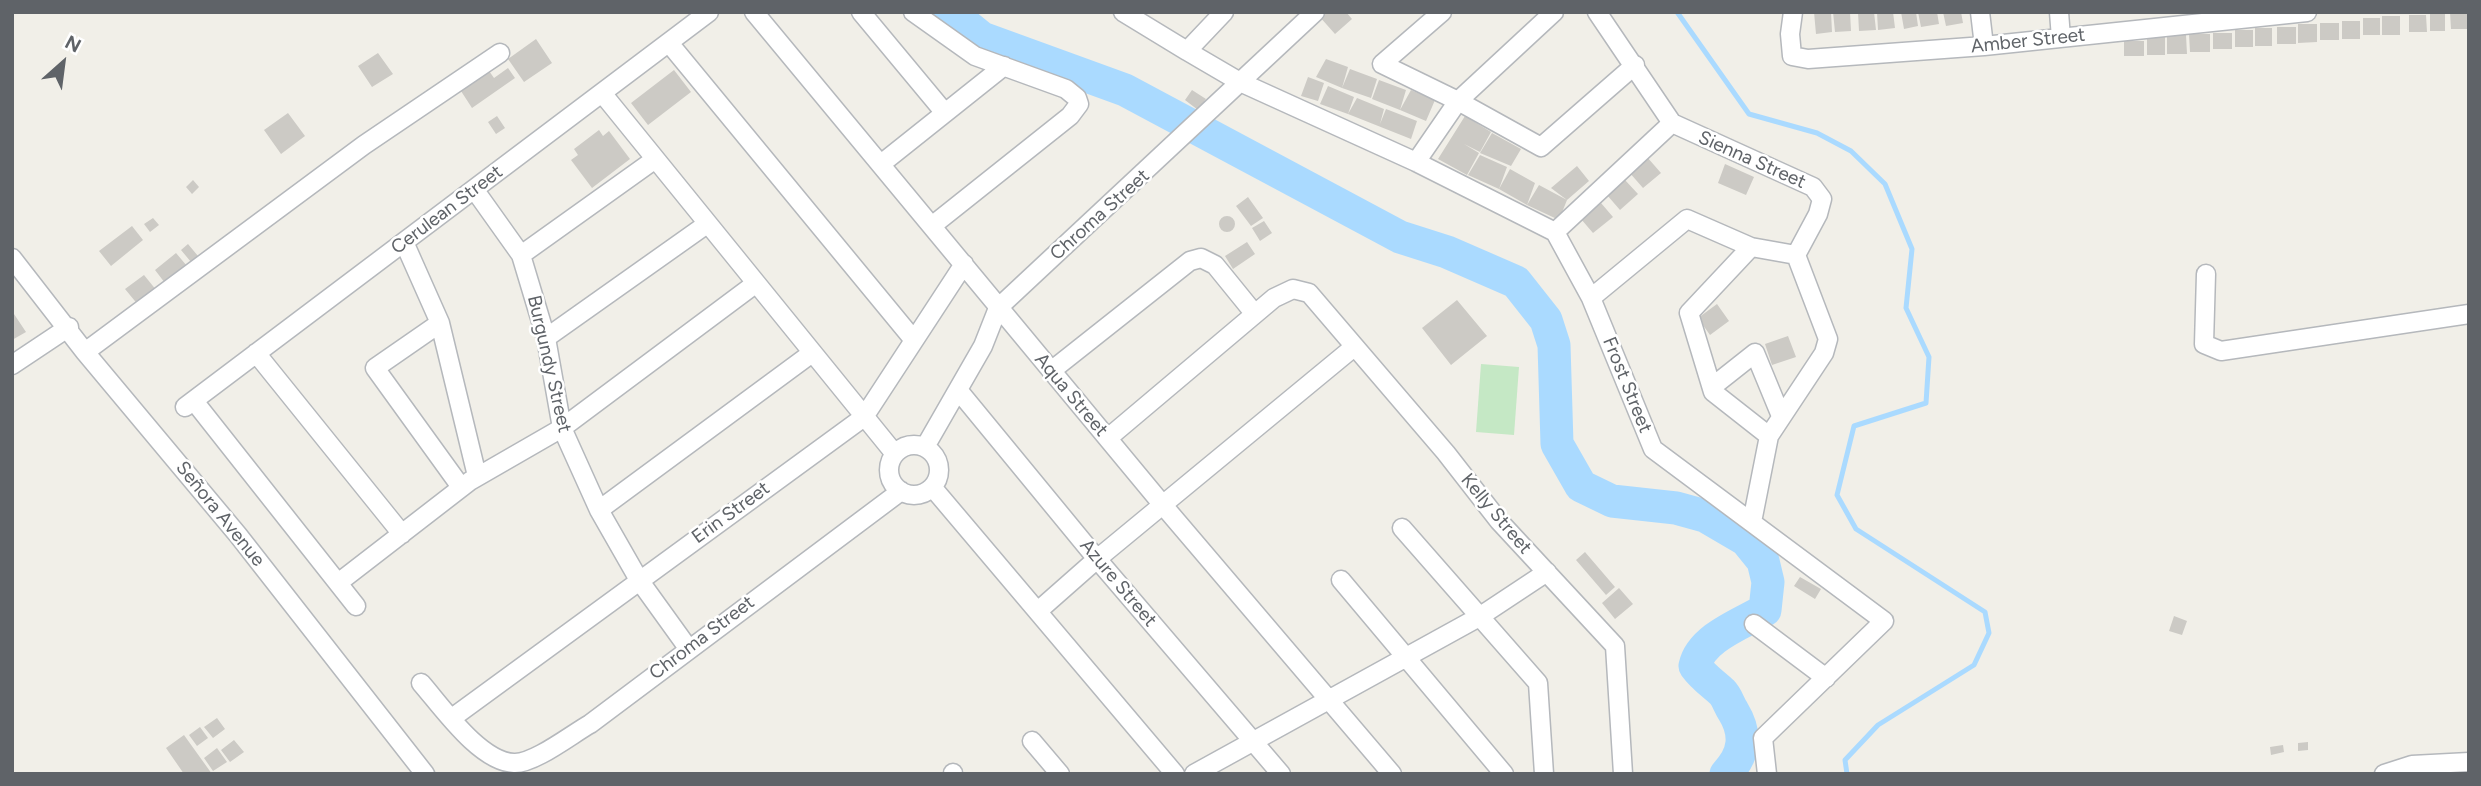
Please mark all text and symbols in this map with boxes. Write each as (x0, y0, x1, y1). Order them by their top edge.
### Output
street label: Amber Street (1970, 24, 2086, 58)
north arrow (28, 28, 98, 98)
text: N (61, 30, 85, 58)
street label: Sienna Street (1695, 126, 1809, 194)
street label: Cerulean Street (387, 161, 507, 259)
street label: Chroma Street (1046, 165, 1154, 265)
street label: Burgundy Street (522, 293, 576, 435)
street label: Frost Street (1597, 334, 1657, 436)
street label: Aqua Street (1030, 349, 1112, 441)
street label: Señora Avenue (171, 457, 269, 571)
street label: Kelly Street (1456, 469, 1536, 559)
street label: Erin Street (688, 477, 774, 549)
street label: Azure Street (1075, 535, 1161, 631)
street label: Chroma Street (645, 591, 759, 685)

